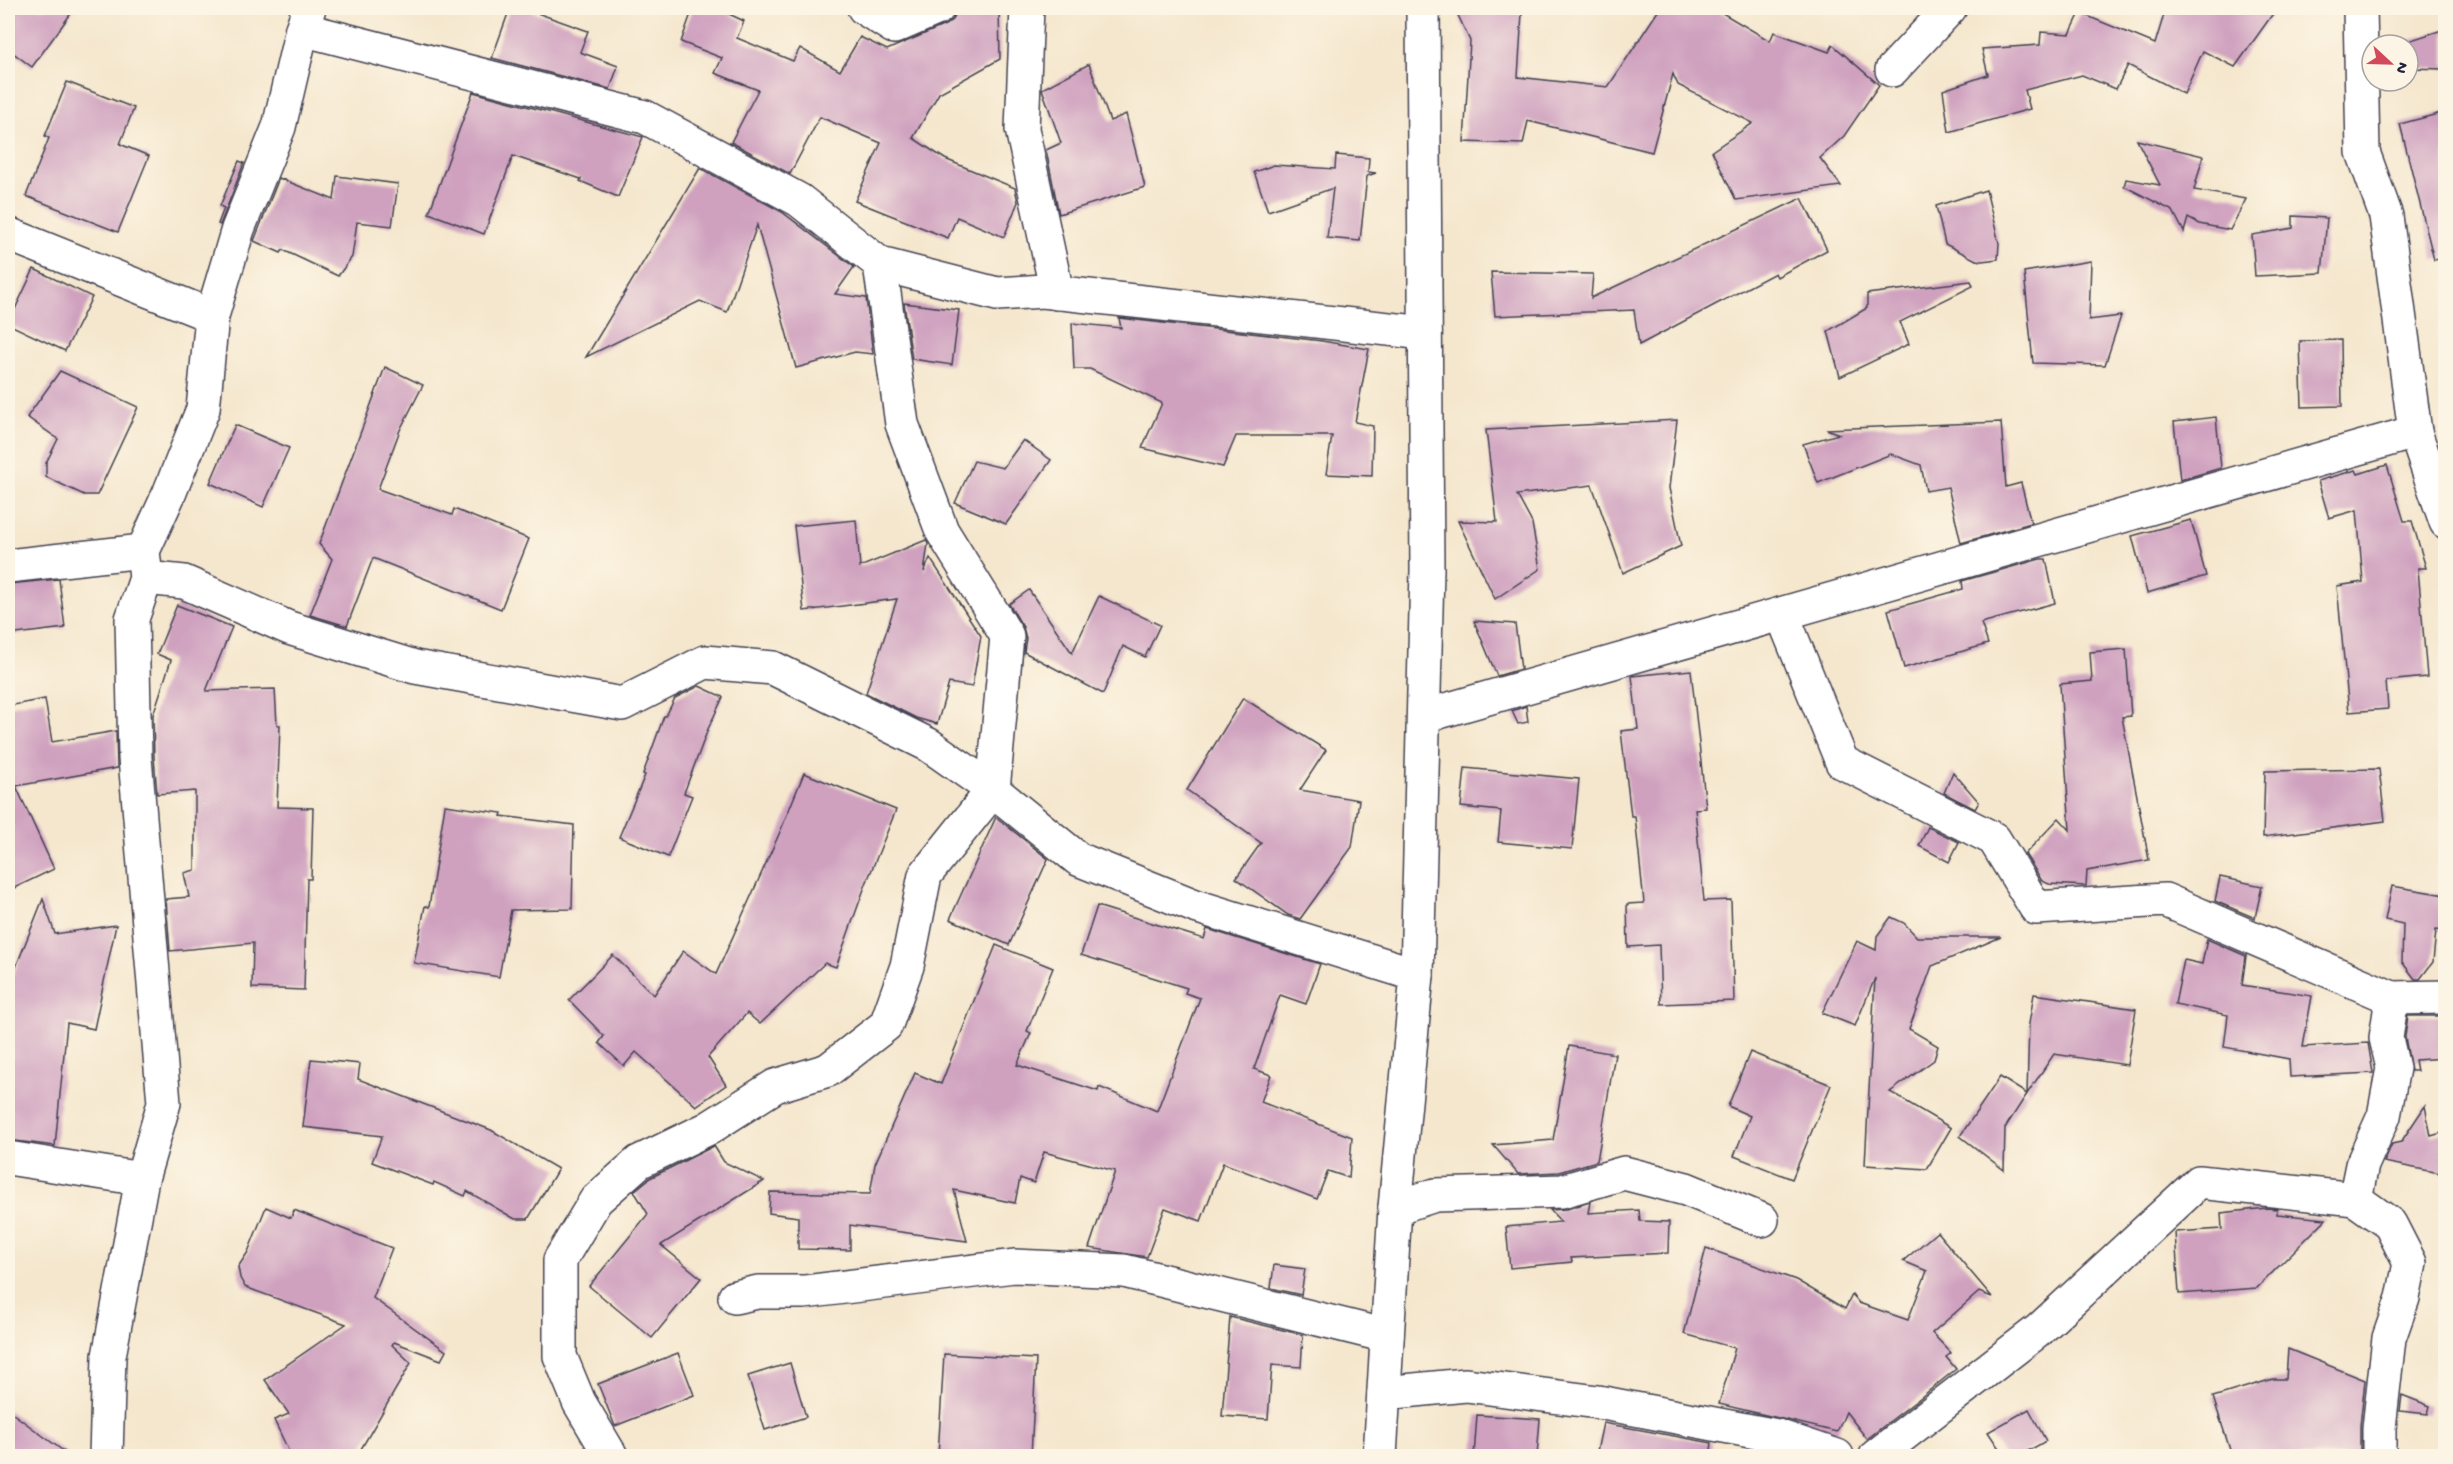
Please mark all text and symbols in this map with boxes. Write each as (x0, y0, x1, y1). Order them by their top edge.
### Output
north arrow (2360, 33, 2420, 93)
text: N (2390, 59, 2411, 76)

